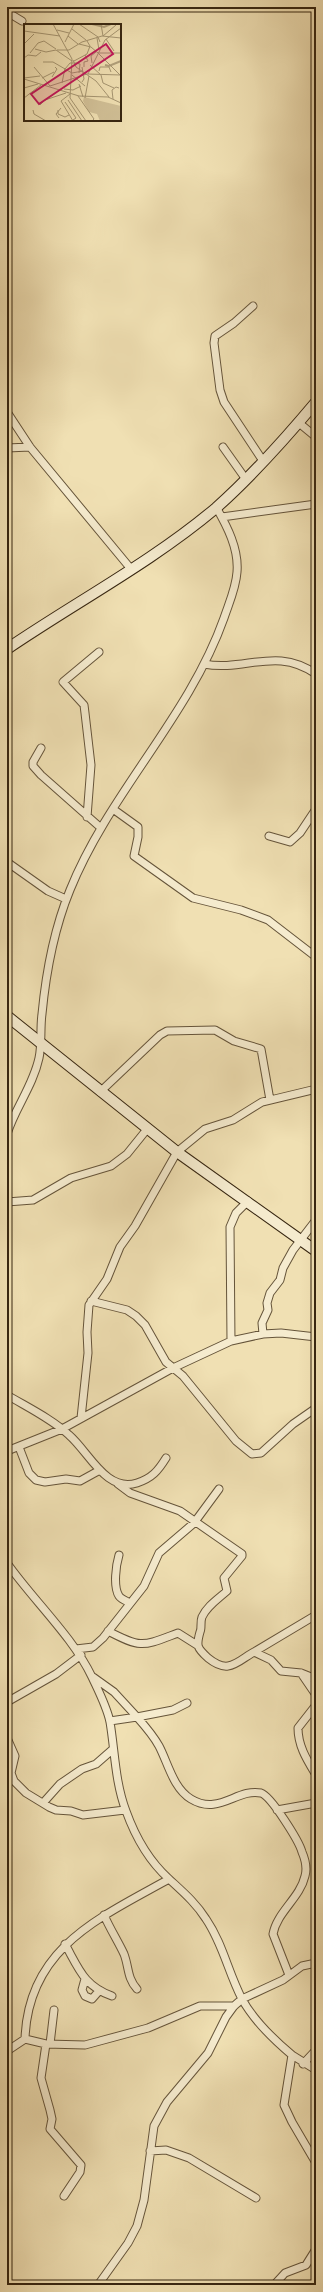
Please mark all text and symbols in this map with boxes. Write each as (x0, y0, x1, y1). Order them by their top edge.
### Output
inset map (24, 24, 121, 121)

